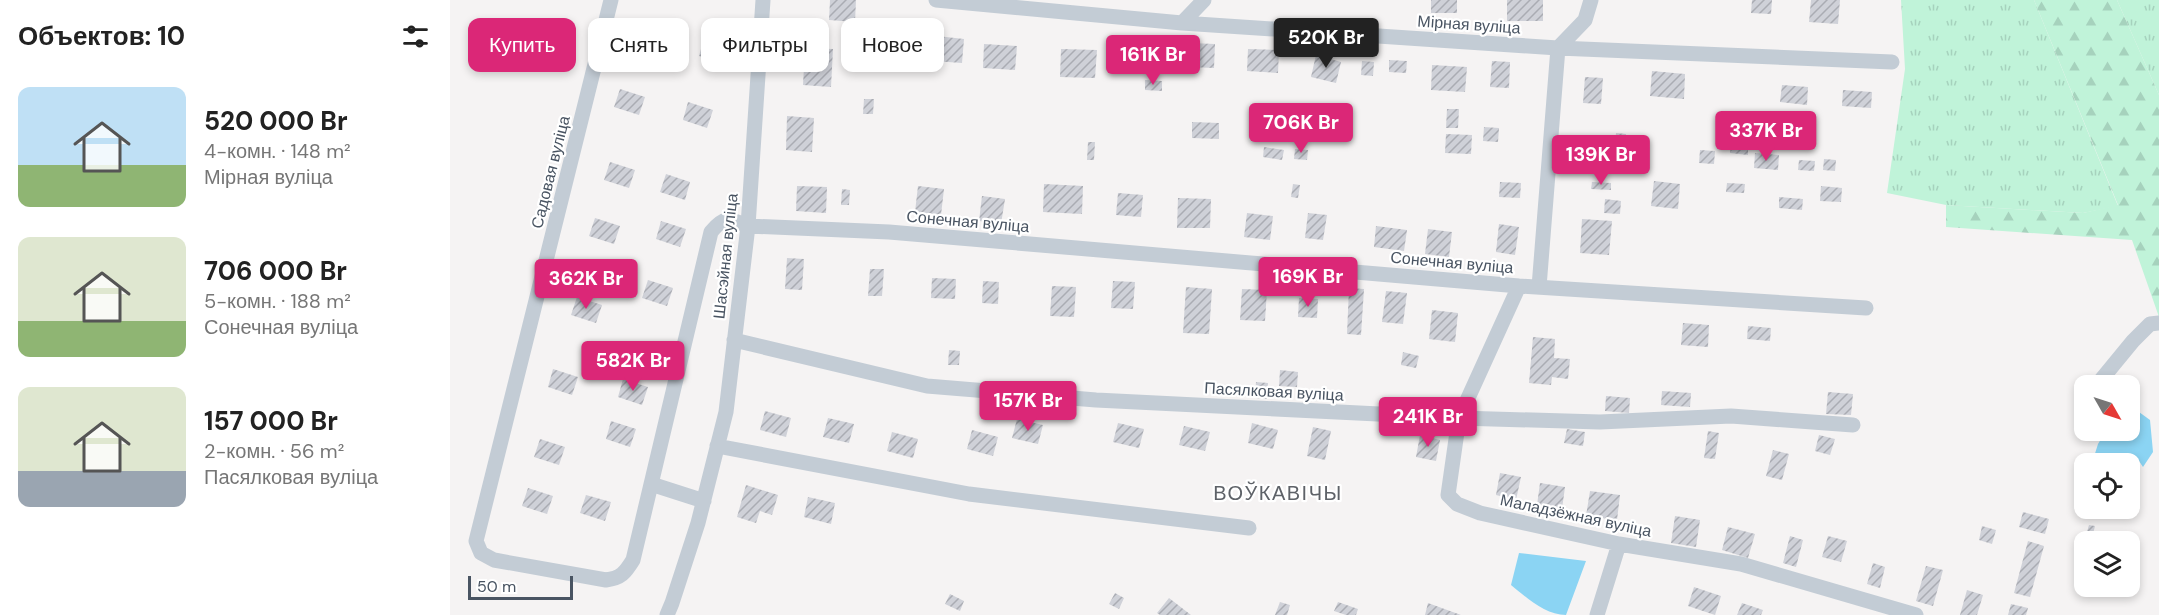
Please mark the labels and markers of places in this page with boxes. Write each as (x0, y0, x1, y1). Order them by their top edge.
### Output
pin: 520K Br (1271, 18, 1381, 69)
pin: 161K Br (1098, 35, 1208, 86)
pin: 706K Br (1246, 103, 1356, 154)
pin: 337K Br (1711, 111, 1821, 162)
pin: 139K Br (1546, 135, 1656, 186)
pin: 169K Br (1253, 257, 1363, 308)
pin: 362K Br (531, 259, 641, 310)
pin: 582K Br (578, 341, 688, 392)
pin: 157K Br (973, 381, 1083, 432)
pin: 241K Br (1373, 397, 1483, 448)

